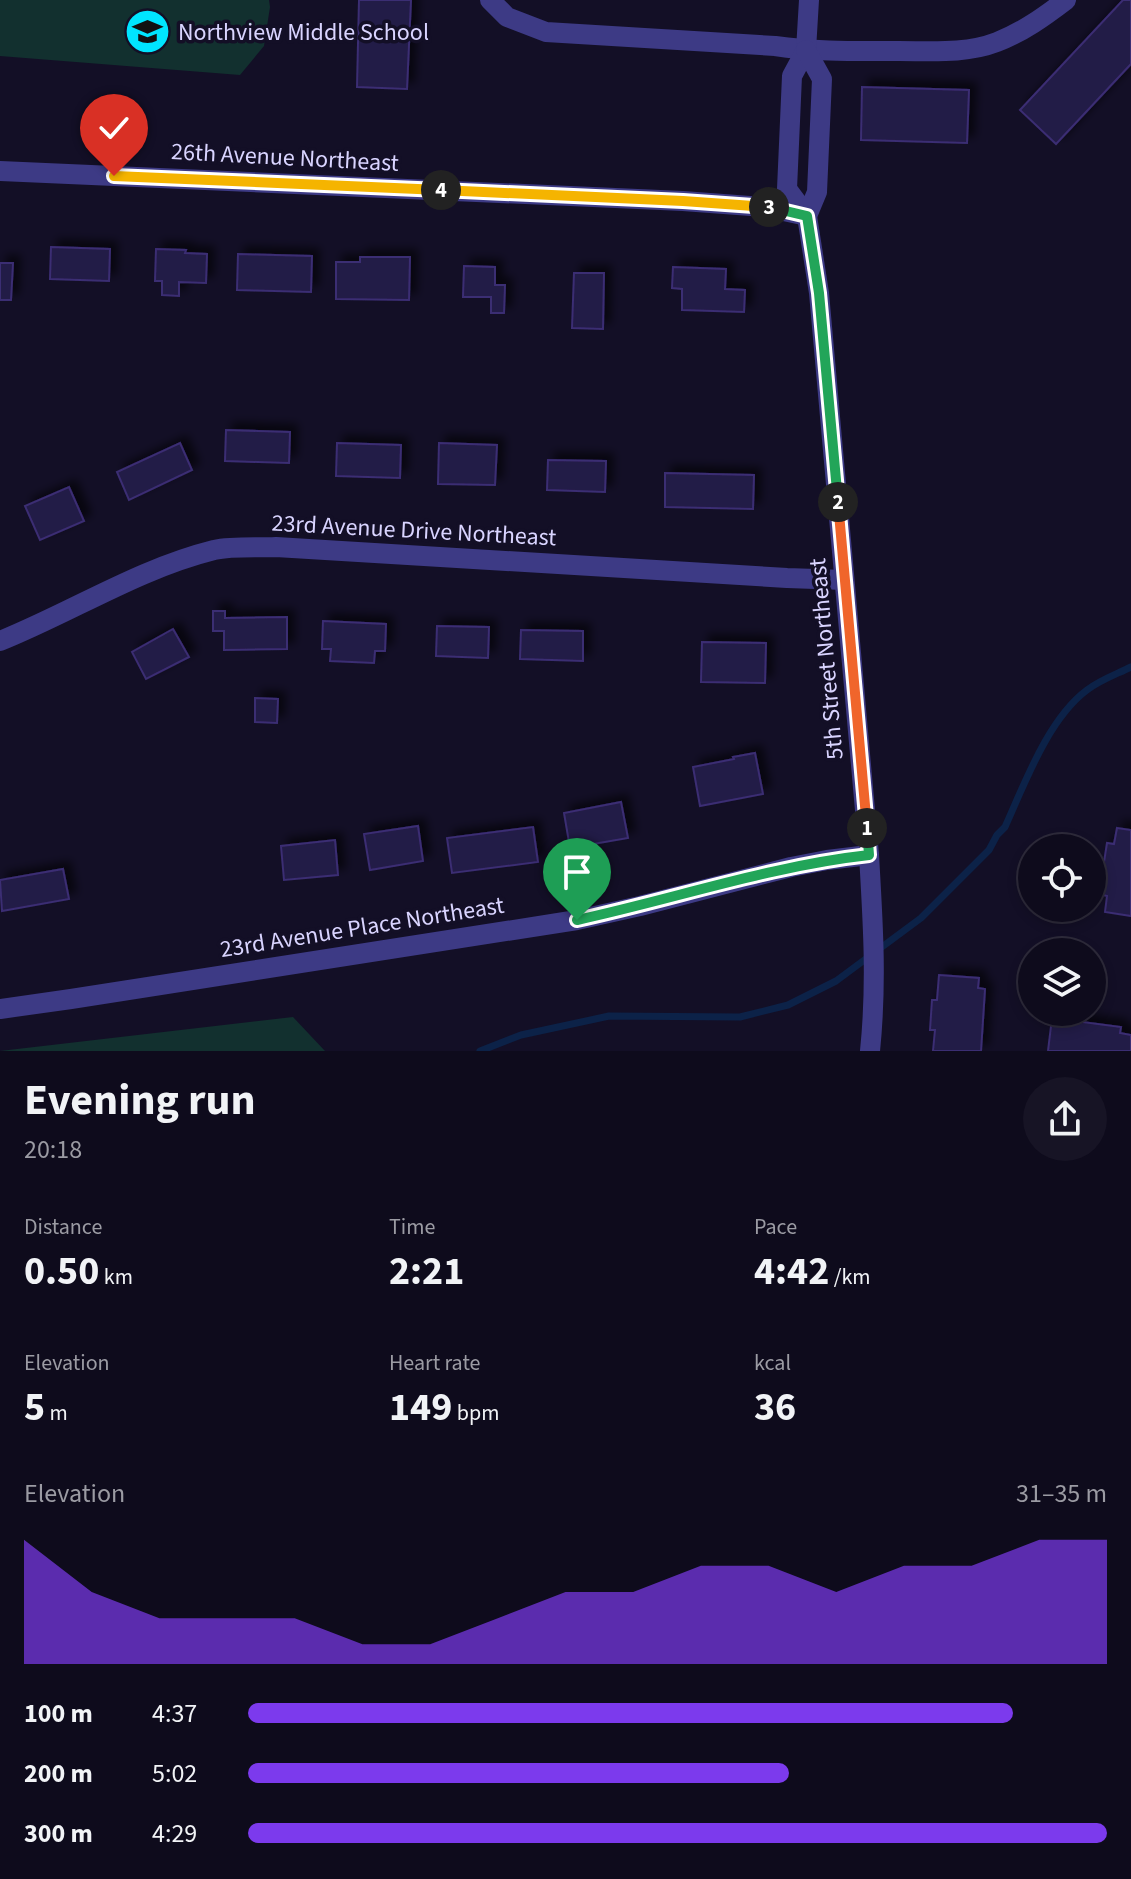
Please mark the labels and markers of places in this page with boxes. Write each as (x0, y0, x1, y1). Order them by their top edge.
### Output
school or university icon: Northview Middle School (123, 8, 171, 56)
place label: Northview Middle School (178, 15, 429, 50)
pin (80, 94, 148, 176)
pin: 4 (421, 170, 461, 210)
pin: 3 (749, 187, 789, 227)
pin: 2 (818, 482, 858, 522)
pin: 1 (847, 808, 887, 848)
pin (543, 838, 611, 920)

